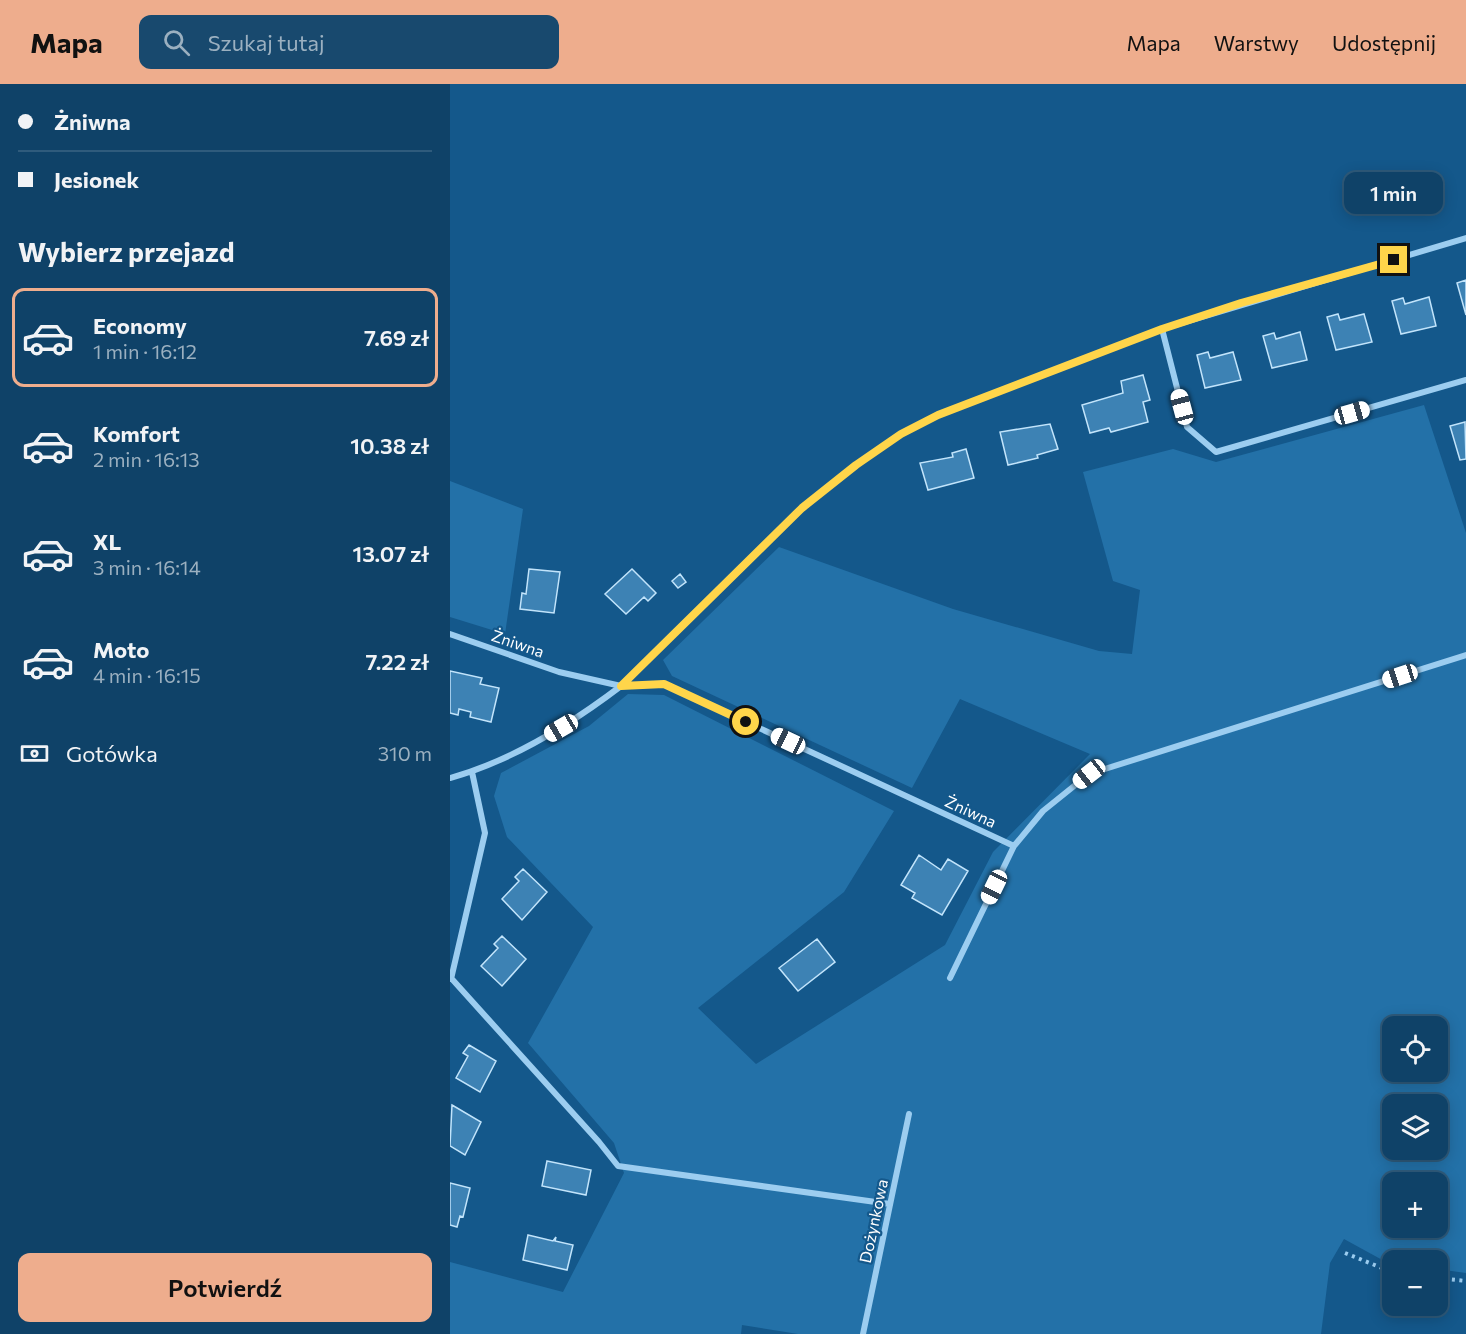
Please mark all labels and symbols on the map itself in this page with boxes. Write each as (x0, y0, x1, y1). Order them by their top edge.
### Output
callout: 1 min (1344, 173, 1444, 215)
route end (1380, 246, 1407, 273)
car (1169, 387, 1195, 427)
car (1332, 399, 1372, 427)
street label: Żniwna (489, 625, 547, 661)
car (1380, 662, 1420, 690)
route start (732, 708, 759, 735)
car (541, 711, 581, 745)
car (768, 725, 808, 757)
car (1069, 756, 1109, 792)
street label: Żniwna (942, 791, 1000, 831)
car (978, 867, 1010, 907)
street label: Dożynkowa (855, 1177, 891, 1265)

